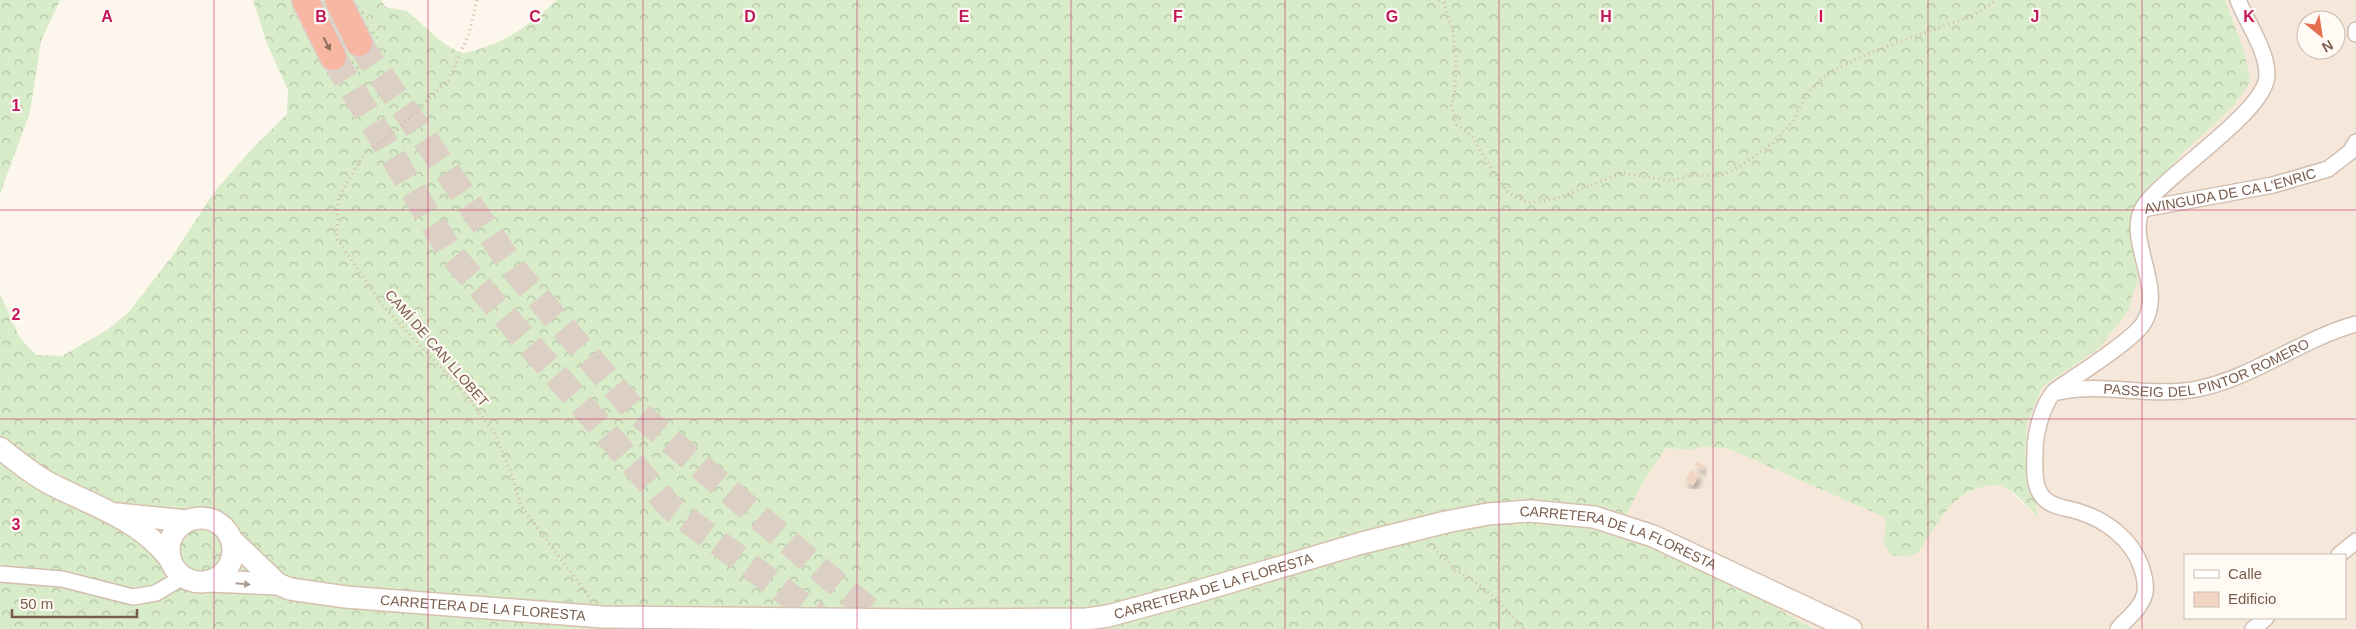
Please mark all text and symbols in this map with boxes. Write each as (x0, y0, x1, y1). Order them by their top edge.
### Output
text: A (101, 8, 113, 25)
text: B (315, 8, 327, 25)
text: C (529, 8, 541, 25)
text: D (744, 8, 756, 25)
text: E (959, 8, 970, 25)
text: F (1173, 8, 1183, 25)
text: G (1386, 8, 1398, 25)
text: H (1600, 8, 1612, 25)
text: I (1819, 8, 1823, 25)
text: J (2031, 8, 2039, 25)
text: K (2243, 8, 2255, 25)
north arrow (2296, 10, 2346, 60)
one-way arrow (323, 37, 331, 51)
text: N (2319, 37, 2336, 56)
text: 1 (12, 97, 21, 114)
street label: AVINGUDA DE CA L'ENRIC (2143, 165, 2318, 217)
street label: CAMÍ DE CAN LLOBET (382, 286, 492, 410)
text: 2 (12, 306, 21, 323)
street label: PASSEIG DEL PINTOR ROMERO (2103, 335, 2312, 400)
street label: CARRETERA DE LA FLORESTA (1519, 503, 1720, 573)
text: 3 (12, 516, 21, 533)
street label: CARRETERA DE LA FLORESTA (1112, 550, 1315, 622)
legend (2184, 554, 2346, 619)
text: Calle (2228, 565, 2262, 582)
one-way arrow (236, 580, 252, 588)
scale bar (12, 586, 138, 618)
text: Edificio (2228, 590, 2276, 607)
street label: CARRETERA DE LA FLORESTA (380, 592, 587, 624)
text: 50 m (20, 595, 53, 612)

